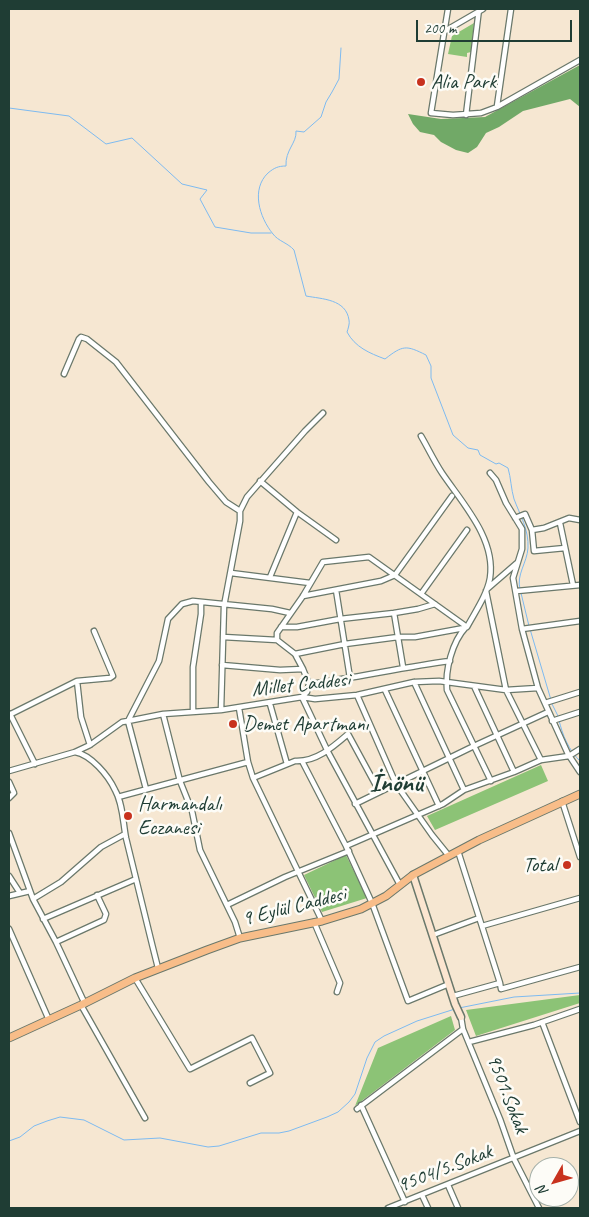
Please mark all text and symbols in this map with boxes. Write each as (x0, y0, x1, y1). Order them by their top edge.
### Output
scale bar (419, 10, 575, 42)
text: 200 m (424, 19, 456, 38)
place label: Alia Park (431, 69, 496, 95)
marker: Alia Park (415, 76, 427, 88)
street label: Millet Caddesi (251, 667, 351, 703)
place label: Demet Apartmanı (243, 711, 369, 737)
marker: Demet Apartmanı (227, 718, 239, 730)
district label: İnönü (369, 768, 423, 800)
place label: Harmandalı Eczanesi (138, 791, 222, 841)
marker: Harmandalı Eczanesi (122, 810, 134, 822)
place label: Total (523, 852, 557, 878)
marker: Total (561, 859, 573, 871)
street label: 9 Eylül Caddesi (240, 882, 348, 932)
street label: 9501.Sokak (480, 1051, 534, 1137)
street label: 9504/5.Sokak (394, 1139, 496, 1199)
north arrow (529, 1157, 579, 1207)
text: N (533, 1182, 552, 1200)

